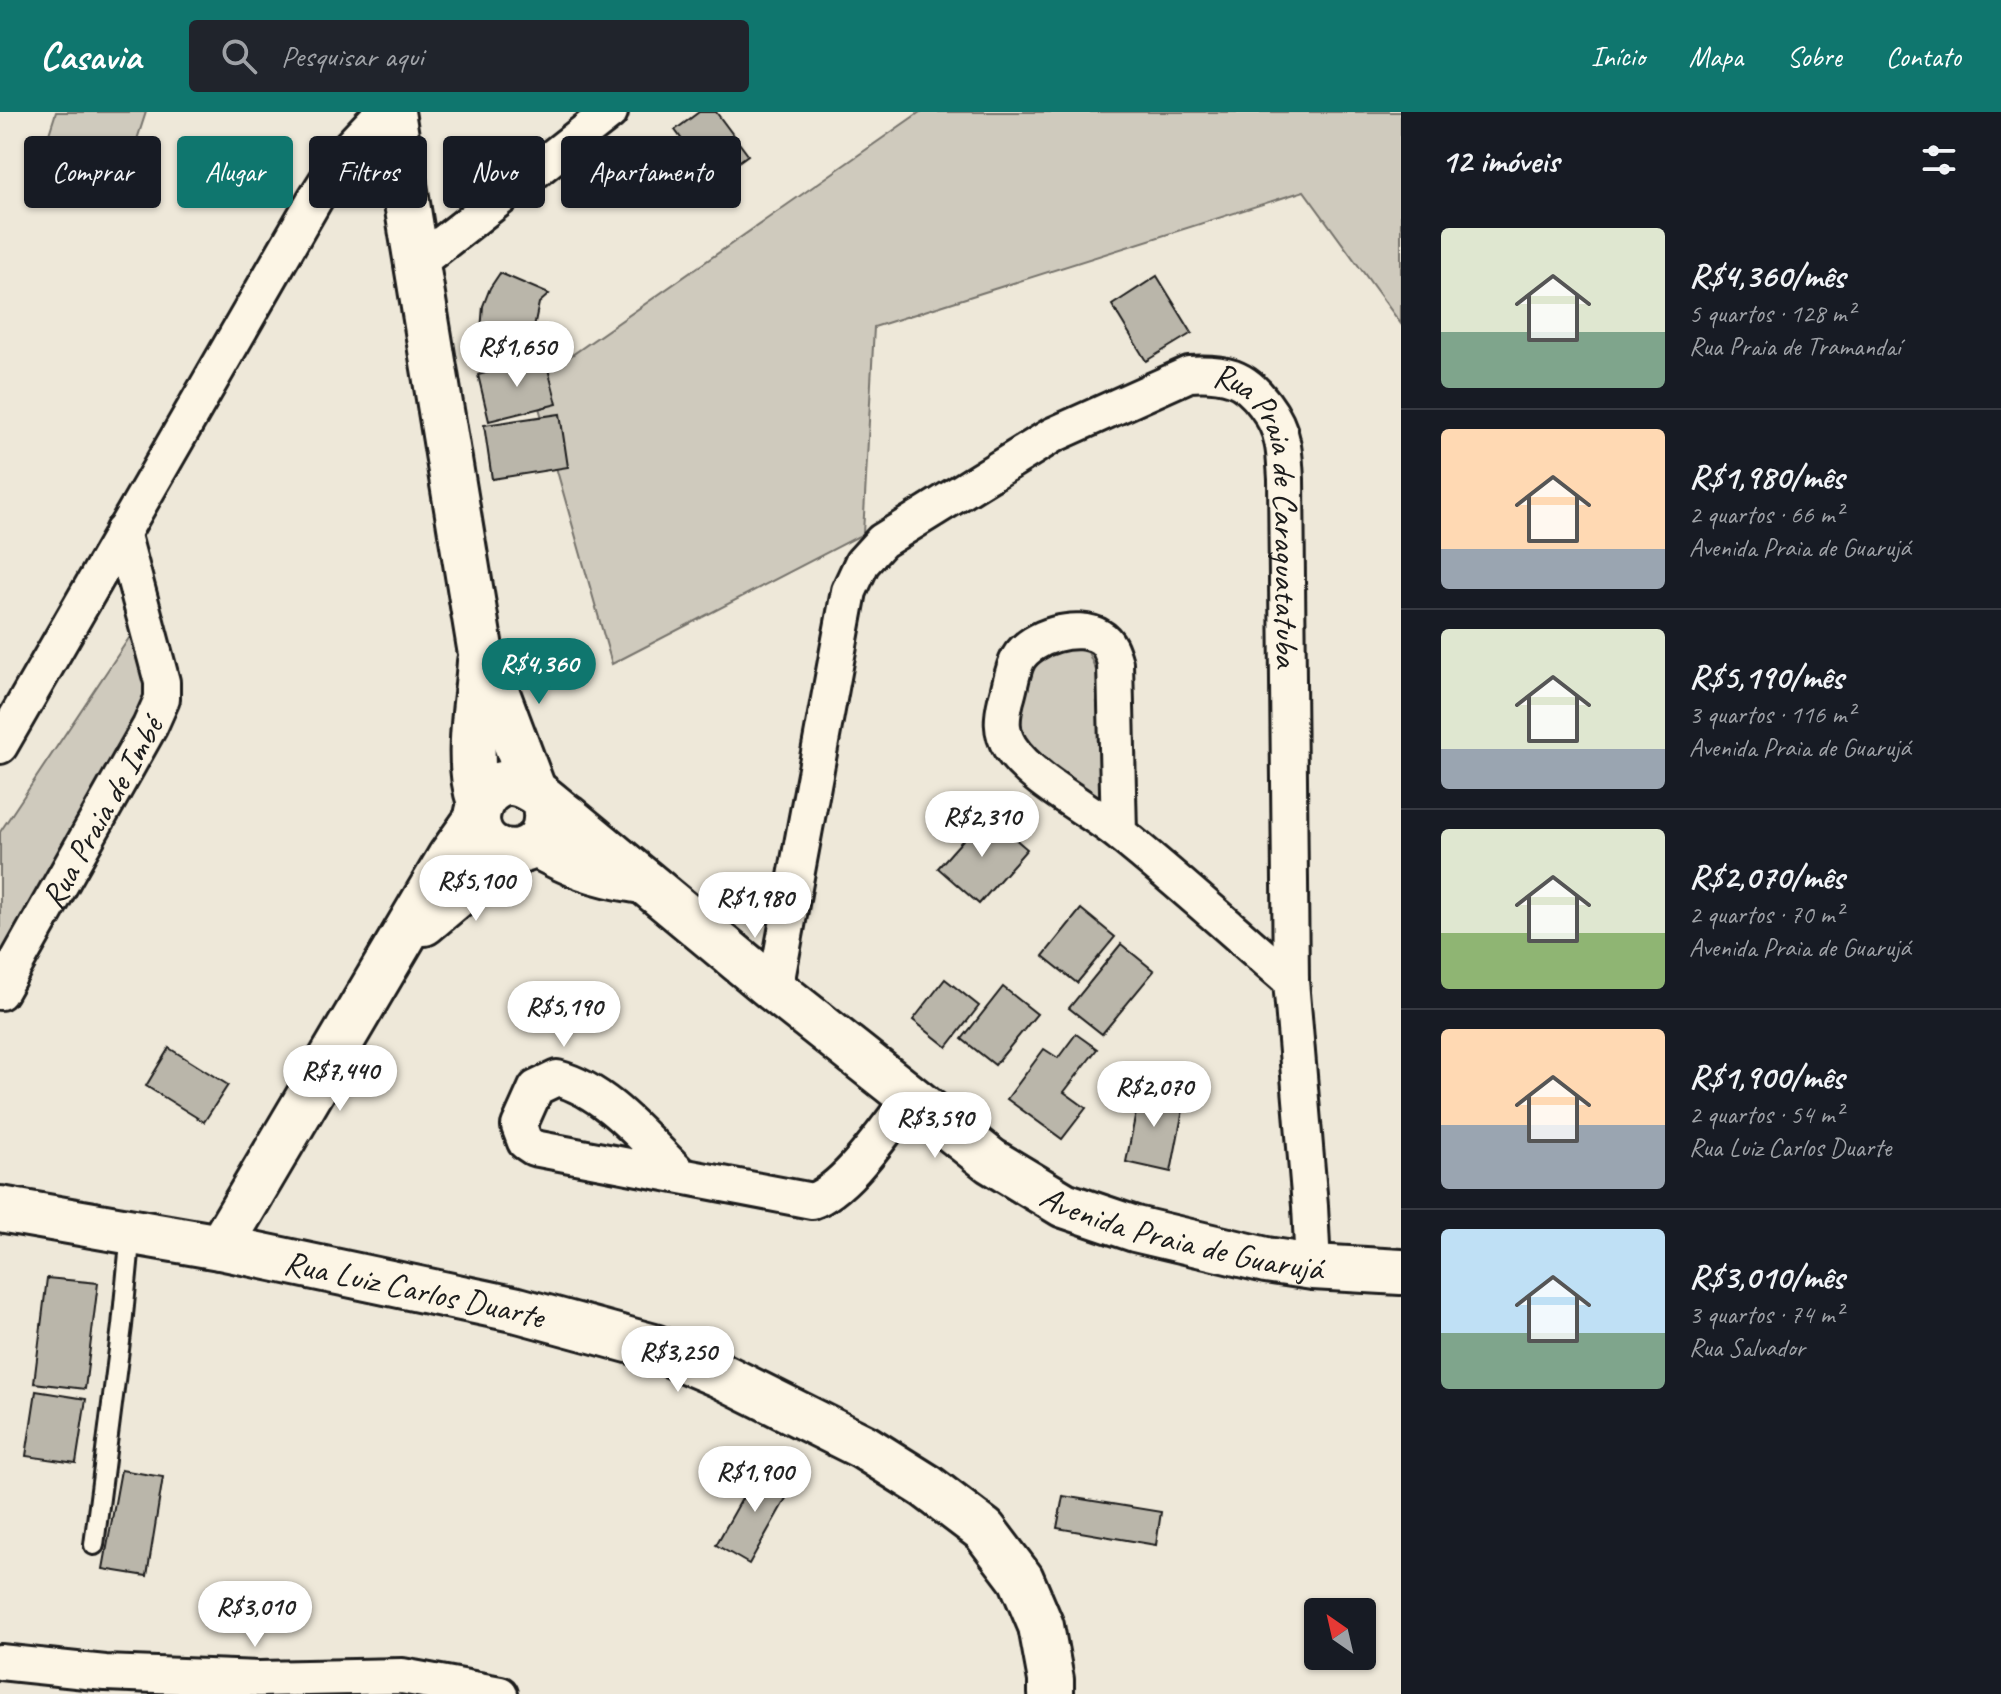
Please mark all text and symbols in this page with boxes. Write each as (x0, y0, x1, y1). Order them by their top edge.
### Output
search box (189, 20, 749, 92)
text: Casavia (40, 33, 141, 80)
icon: search (217, 34, 261, 78)
text: Pesquisar aqui (281, 37, 424, 75)
text: Início (1591, 39, 1645, 74)
text: Mapa (1689, 39, 1743, 74)
text: Sobre (1787, 39, 1842, 74)
text: Contato (1886, 39, 1961, 74)
chip: Comprar (24, 136, 161, 208)
chip: Alugar (177, 136, 293, 208)
chip: Filtros (309, 136, 427, 208)
chip: Novo (443, 136, 545, 208)
chip: Apartamento (561, 136, 741, 208)
icon: filters (1917, 138, 1961, 182)
text: 12 imóveis (1441, 139, 1559, 182)
text: R$4,360/mês (1689, 254, 1845, 297)
icon: home (1505, 260, 1601, 356)
text: 5 quartos · 128 m² (1689, 297, 1854, 330)
pin: R$1,650 (443, 321, 591, 389)
text: R$1,650 (478, 330, 556, 363)
text: Rua Praia de Tramandaí (1689, 330, 1901, 363)
street label: Rua Praia de Caraguatatuba (1210, 353, 1309, 670)
text: R$1,980/mês (1689, 455, 1844, 498)
icon: home (1505, 461, 1601, 557)
text: 2 quartos · 66 m² (1689, 498, 1843, 531)
text: Avenida Praia de Guarujá (1689, 531, 1911, 564)
pin: R$4,360 (465, 638, 613, 706)
text: R$4,360 (500, 647, 578, 680)
text: R$5,190/mês (1689, 655, 1843, 698)
icon: home (1505, 661, 1601, 757)
text: 3 quartos · 116 m² (1689, 698, 1854, 731)
street label: Rua Praia de Imbé (31, 707, 175, 916)
text: Avenida Praia de Guarujá (1689, 731, 1911, 764)
pin: R$2,310 (908, 791, 1056, 859)
text: R$2,310 (943, 800, 1021, 833)
pin: R$5,100 (402, 855, 550, 923)
text: R$2,070/mês (1689, 855, 1844, 898)
icon: home (1505, 861, 1601, 957)
text: R$5,100 (437, 864, 515, 897)
pin: R$1,980 (681, 872, 829, 940)
text: R$1,980 (716, 881, 794, 914)
text: 2 quartos · 70 m² (1689, 898, 1843, 931)
text: Avenida Praia de Guarujá (1689, 931, 1911, 964)
pin: R$5,190 (490, 981, 638, 1049)
text: R$5,190 (525, 990, 603, 1023)
pin: R$7,440 (266, 1045, 414, 1113)
text: R$7,440 (301, 1054, 379, 1087)
text: R$1,900/mês (1689, 1055, 1844, 1098)
pin: R$2,070 (1080, 1061, 1228, 1129)
icon: home (1505, 1061, 1601, 1157)
text: R$2,070 (1115, 1070, 1193, 1103)
pin: R$3,590 (861, 1092, 1009, 1160)
text: 2 quartos · 54 m² (1689, 1098, 1843, 1131)
text: R$3,590 (896, 1101, 974, 1134)
text: Rua Luiz Carlos Duarte (1689, 1131, 1891, 1164)
street label: Avenida Praia de Guarujá (1033, 1175, 1327, 1290)
street label: Rua Luiz Carlos Duarte (281, 1240, 551, 1339)
text: R$3,010/mês (1689, 1255, 1844, 1298)
icon: home (1505, 1261, 1601, 1357)
text: 3 quartos · 74 m² (1689, 1298, 1843, 1331)
pin: R$3,250 (604, 1326, 752, 1394)
text: Rua Salvador (1689, 1331, 1805, 1364)
text: R$3,250 (639, 1335, 717, 1368)
pin: R$1,900 (681, 1446, 829, 1514)
text: R$1,900 (716, 1455, 794, 1488)
pin: R$3,010 (181, 1581, 329, 1649)
text: R$3,010 (216, 1590, 294, 1623)
north arrow (1304, 1598, 1376, 1670)
map controls (1304, 1598, 1376, 1670)

